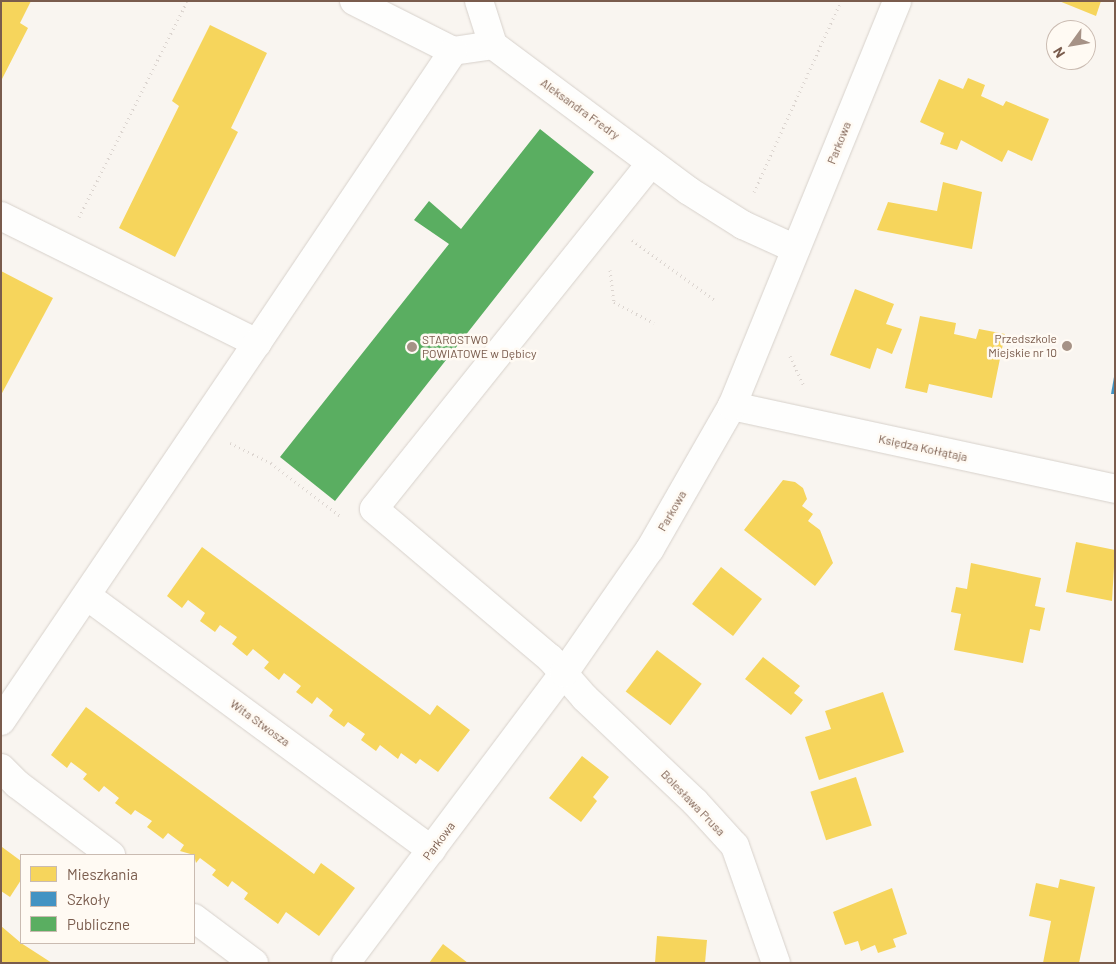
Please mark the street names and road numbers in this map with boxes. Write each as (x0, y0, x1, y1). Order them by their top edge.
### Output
street label: Aleksandra Fredry (538, 75, 622, 143)
street label: Parkowa (824, 120, 854, 166)
street label: Księdza Kołłątaja (877, 432, 969, 464)
street label: Parkowa (655, 488, 689, 534)
street label: Wita Stwosza (227, 697, 293, 749)
street label: Bolesława Prusa (658, 767, 728, 839)
street label: Parkowa (420, 819, 458, 863)

